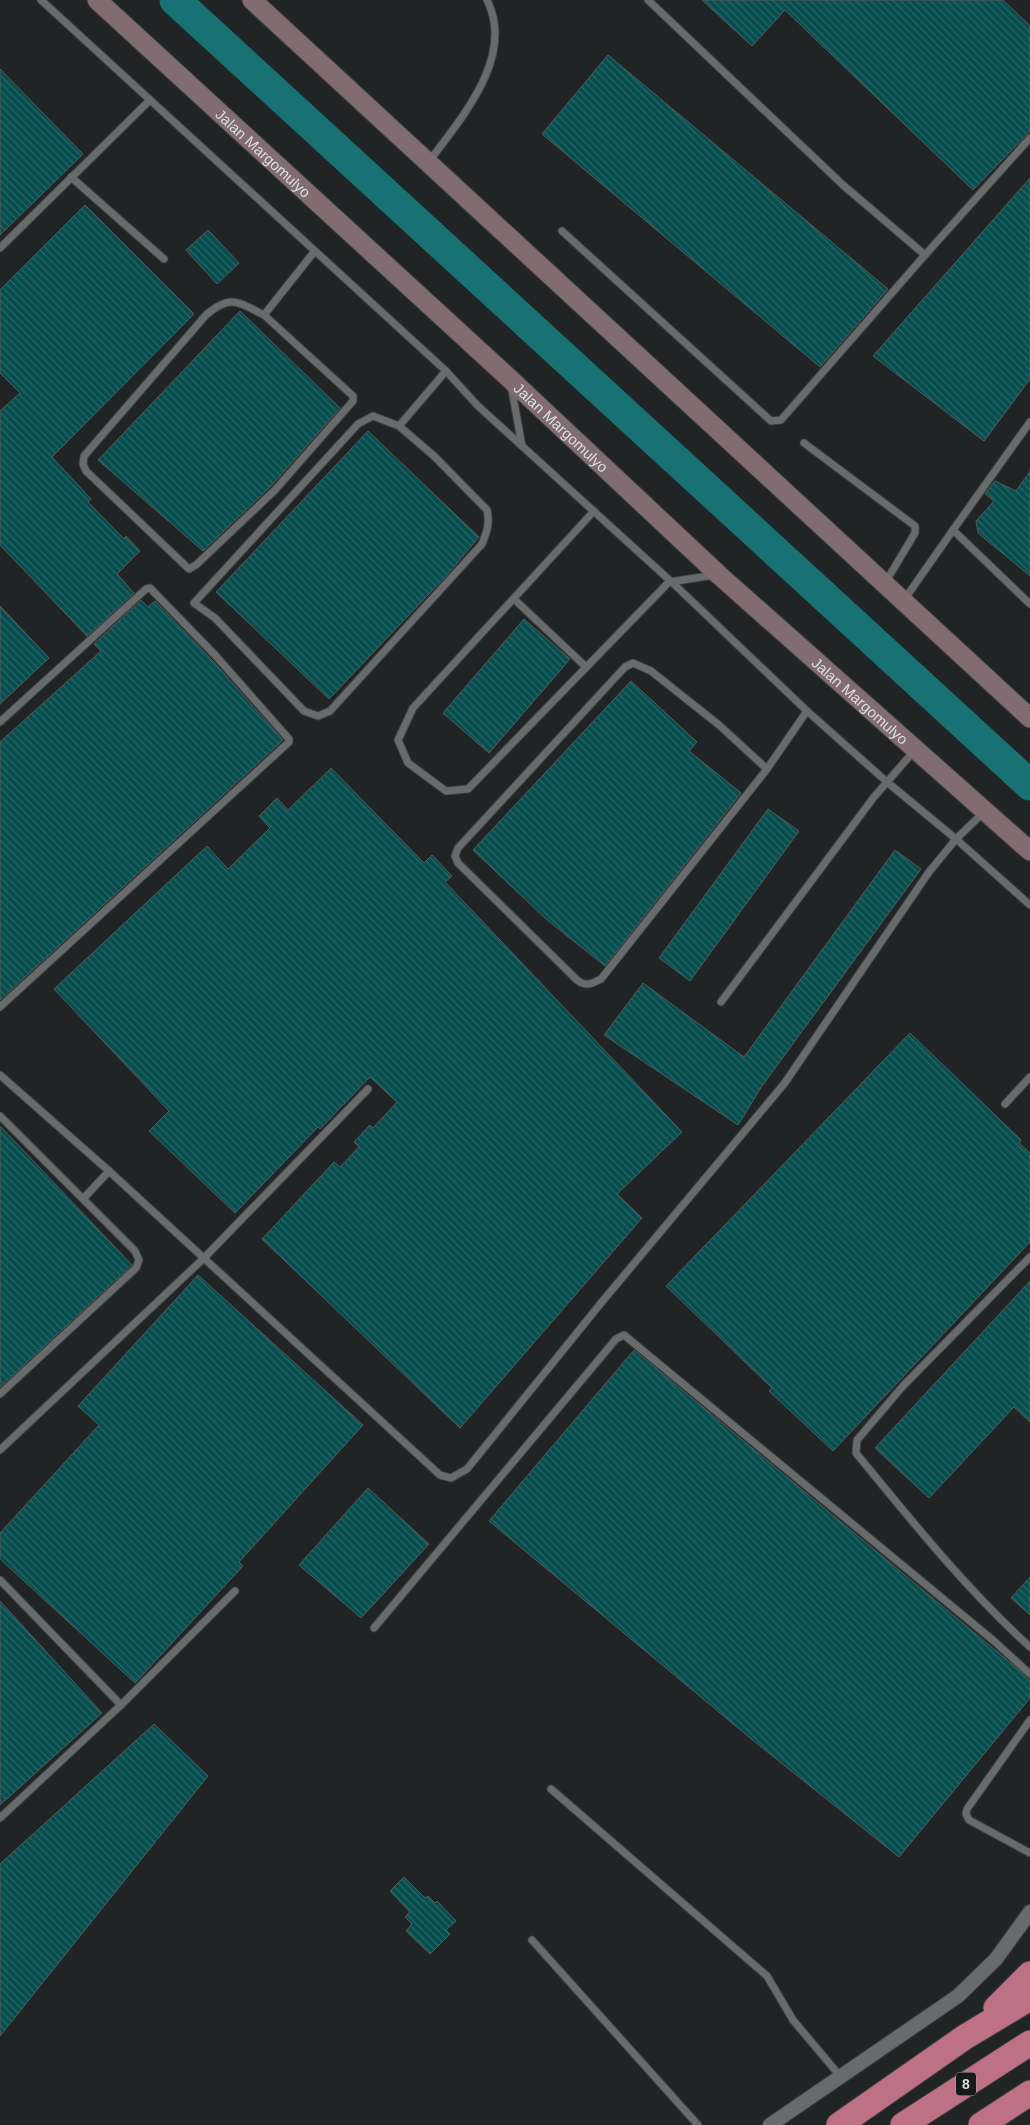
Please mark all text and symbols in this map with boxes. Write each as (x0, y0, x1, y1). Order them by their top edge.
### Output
street label: Jalan Margomulyo (213, 105, 314, 201)
street label: Jalan Margomulyo (511, 379, 612, 475)
street label: Jalan Margomulyo (809, 653, 912, 747)
road number: 8 (956, 2072, 976, 2096)

